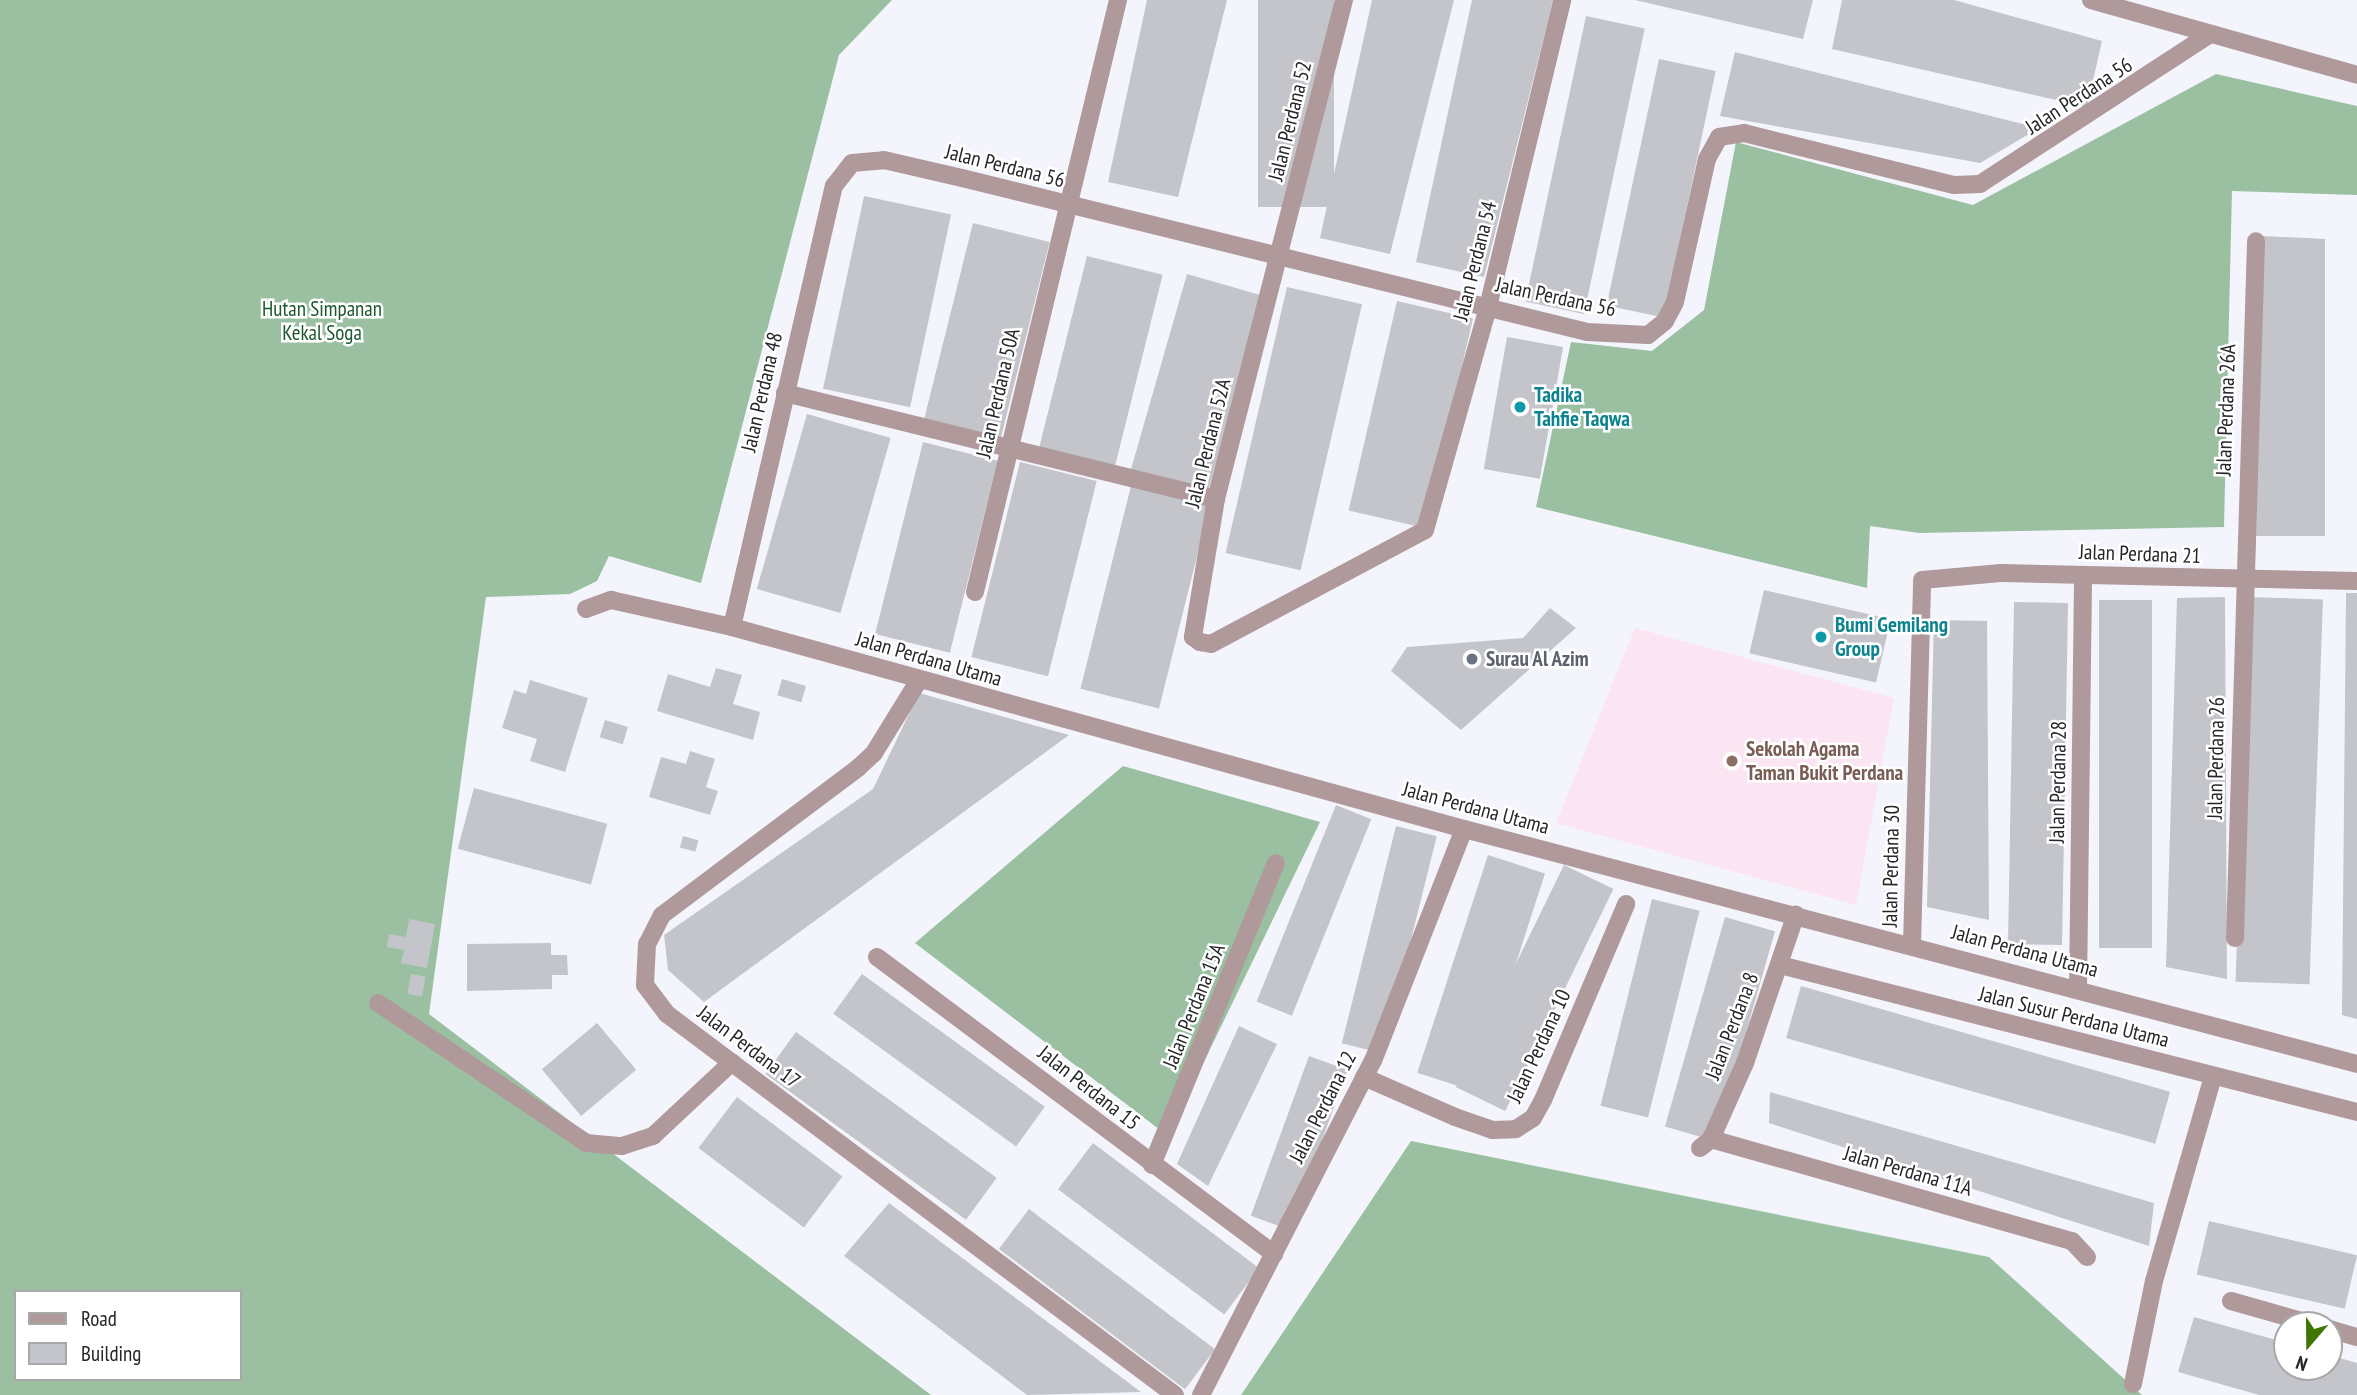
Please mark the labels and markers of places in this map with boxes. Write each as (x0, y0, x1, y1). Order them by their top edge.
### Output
place label: Tadika Tahfie Taqwa (1534, 382, 1631, 432)
marker: Tadika Tahfie Taqwa (1512, 399, 1528, 415)
place label: Bumi Gemilang Group (1835, 612, 1948, 662)
marker: Bumi Gemilang Group (1813, 629, 1829, 645)
place label: Surau Al Azim (1486, 646, 1590, 672)
marker: Surau Al Azim (1464, 651, 1480, 667)
place label: Sekolah Agama Taman Bukit Perdana (1746, 736, 1903, 786)
marker: Sekolah Agama Taman Bukit Perdana (1724, 753, 1740, 769)

